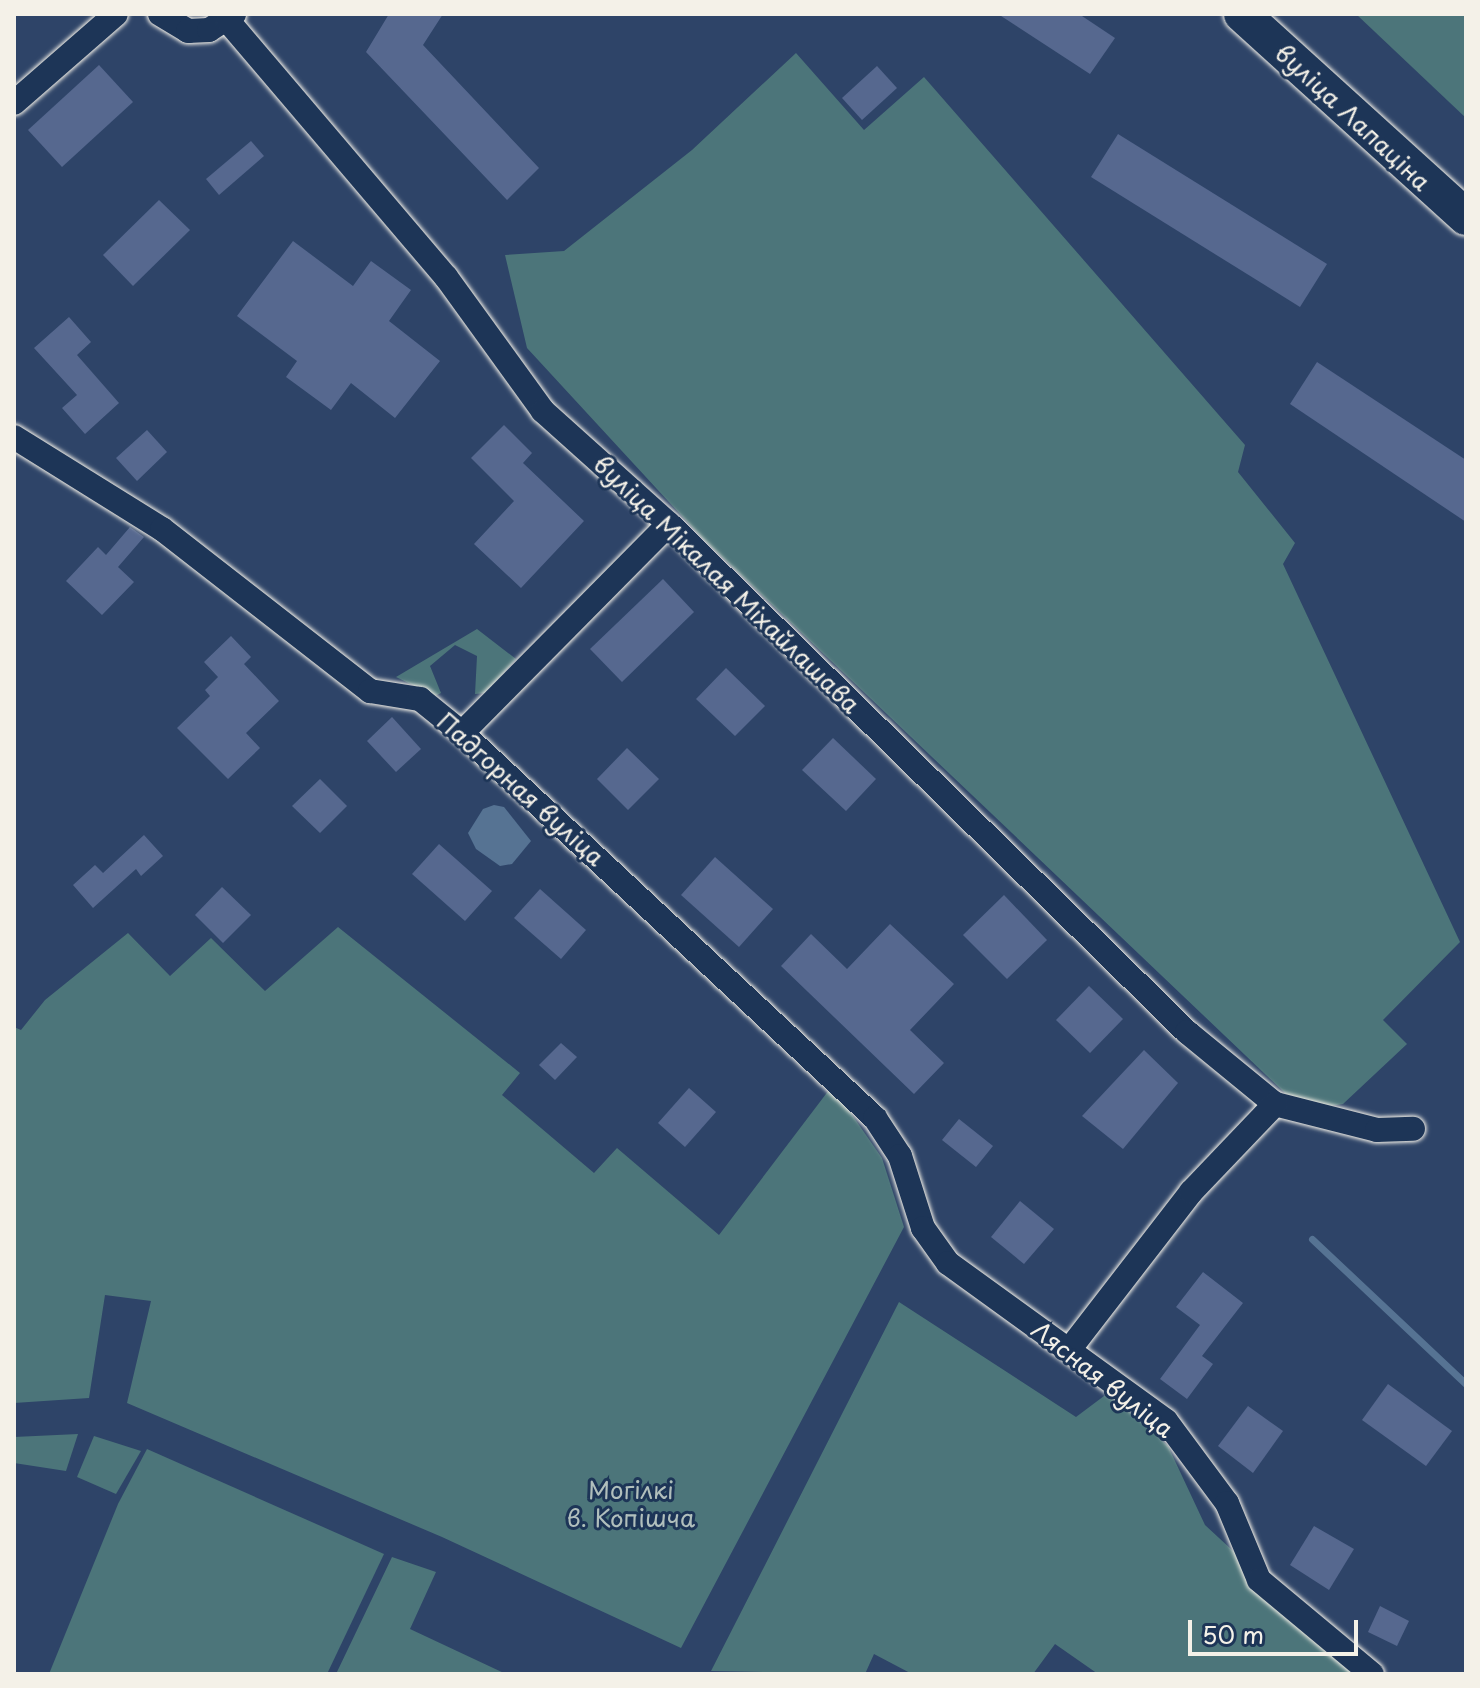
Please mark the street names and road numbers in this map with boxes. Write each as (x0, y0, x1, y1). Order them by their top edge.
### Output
street label: вуліца Лапаціна (1270, 38, 1436, 196)
street label: вуліца Мікалая Міхайлашава (589, 450, 865, 718)
street label: Падгорная вуліца (431, 706, 611, 872)
street label: Лясная вуліца (1026, 1314, 1180, 1444)

